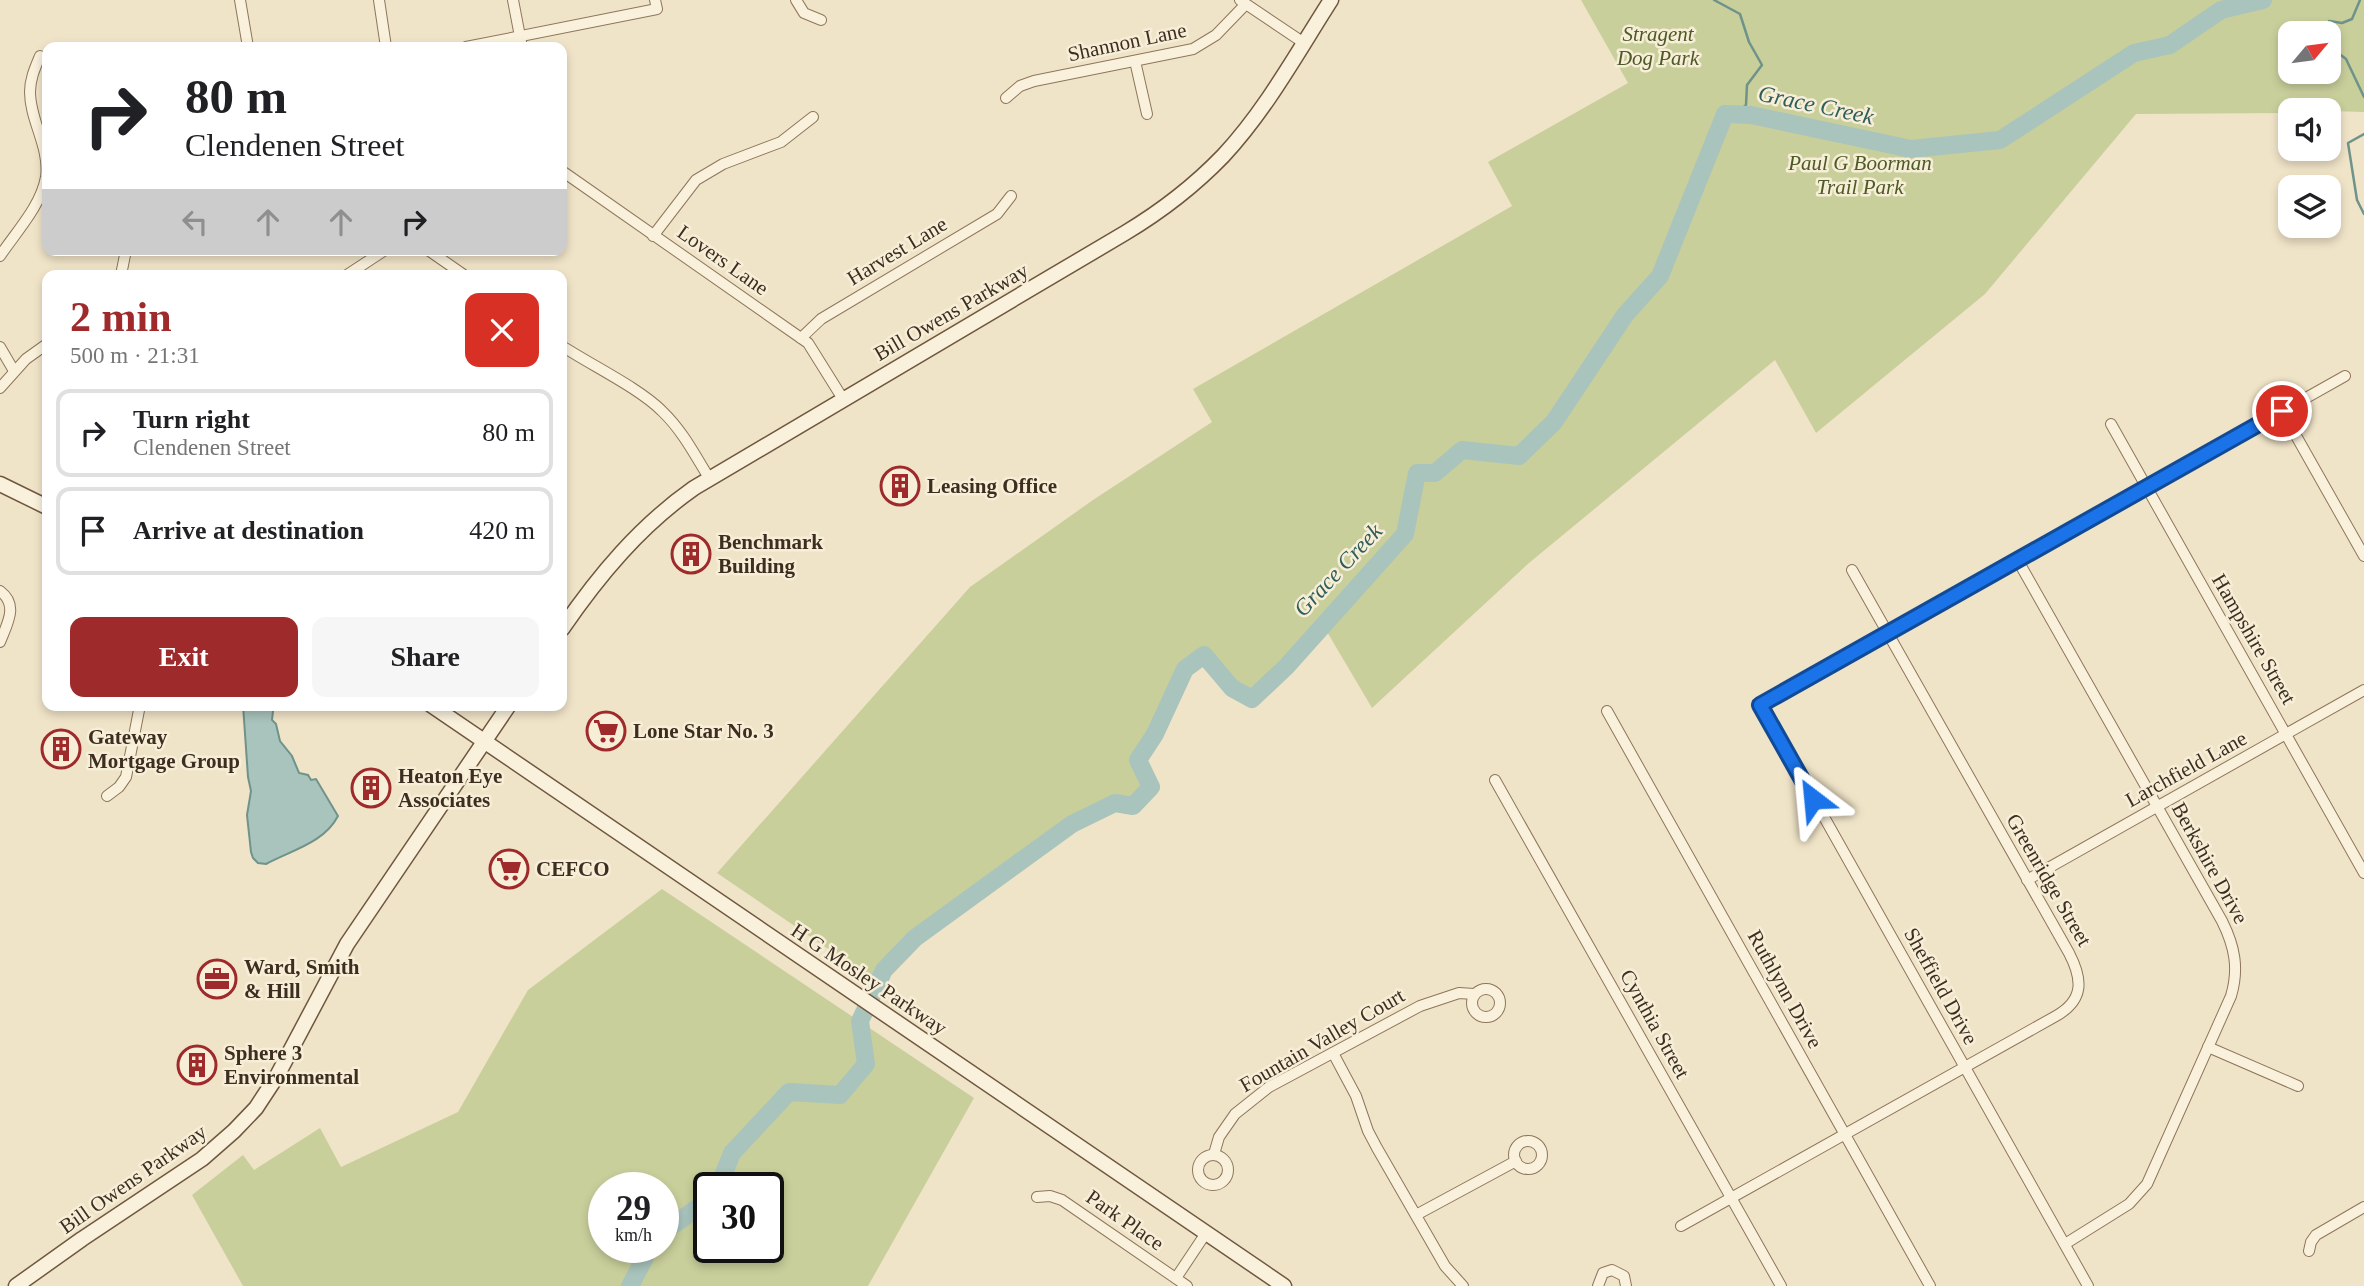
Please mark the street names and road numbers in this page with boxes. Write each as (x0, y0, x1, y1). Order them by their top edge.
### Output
street label: Shannon Lane (1065, 18, 1189, 66)
street label: Harvest Lane (843, 212, 951, 290)
street label: Lovers Lane (673, 220, 773, 300)
street label: Bill Owens Parkway (870, 258, 1033, 366)
street label: Hampshire Street (2207, 570, 2301, 709)
street label: Larchfield Lane (2121, 726, 2251, 812)
street label: Berkshire Drive (2167, 798, 2253, 928)
street label: Greenridge Street (2001, 810, 2097, 951)
street label: H G Mosley Parkway (787, 918, 952, 1040)
street label: Sheffield Drive (1899, 923, 1983, 1049)
street label: Ruthlynn Drive (1743, 926, 1827, 1052)
street label: Cynthia Street (1615, 965, 1695, 1083)
street label: Fountain Valley Court (1235, 983, 1409, 1097)
street label: Bill Owens Parkway (55, 1119, 211, 1239)
street label: Park Place (1082, 1185, 1168, 1255)

